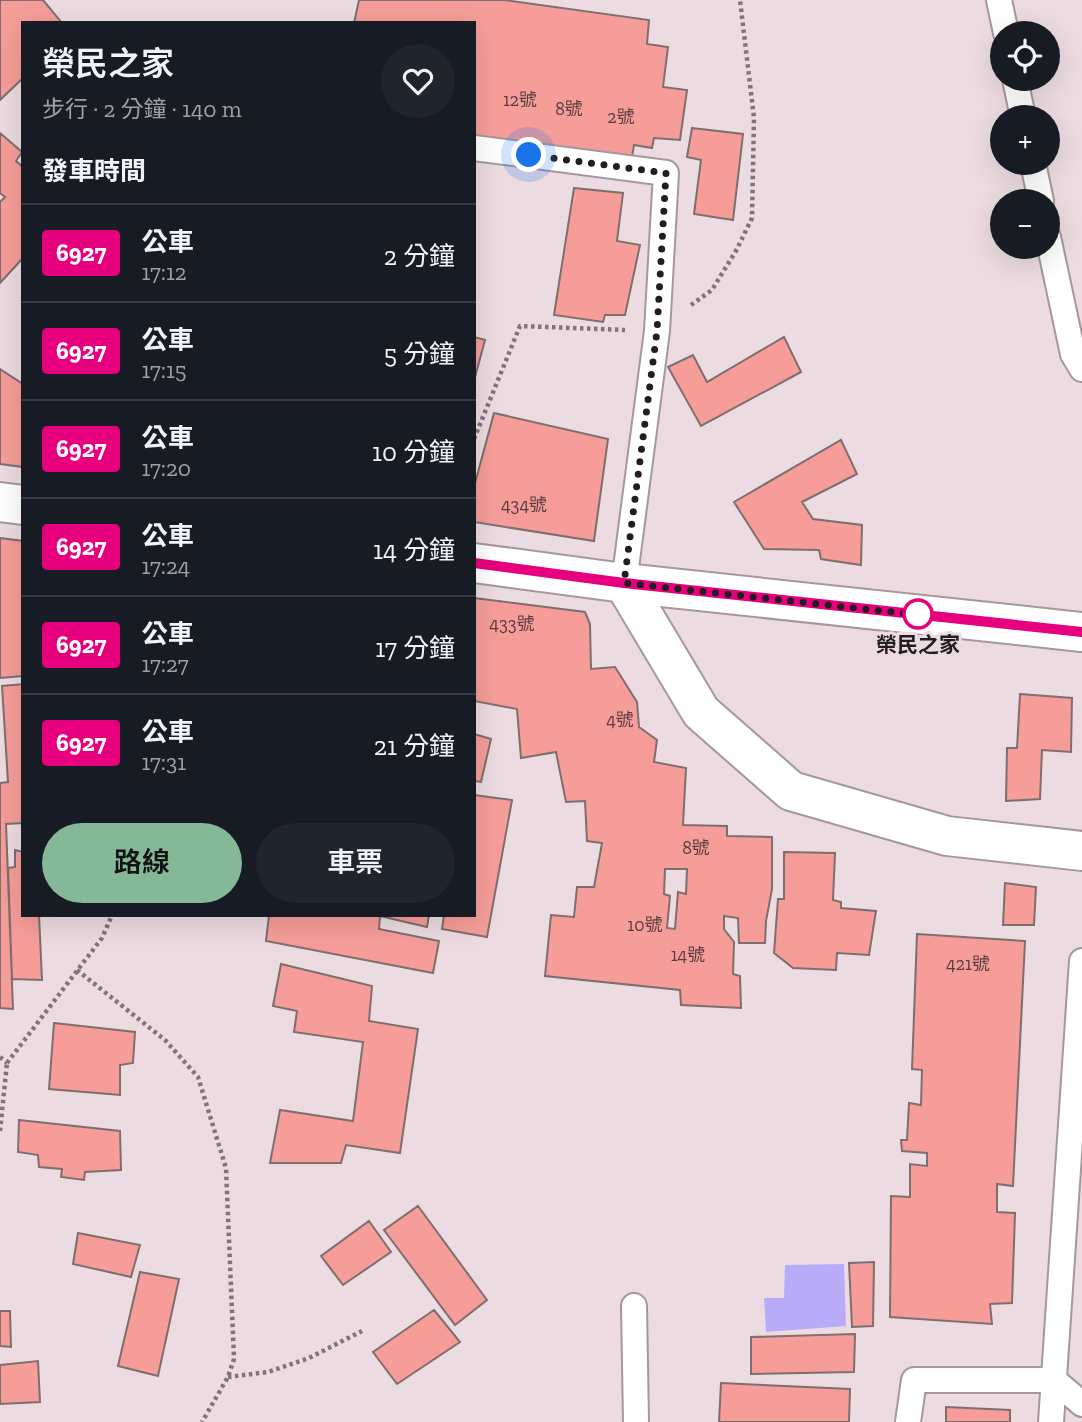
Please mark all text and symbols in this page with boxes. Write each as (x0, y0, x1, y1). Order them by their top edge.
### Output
map controls (990, 21, 1060, 259)
button: locate (990, 21, 1060, 91)
text: 榮民之家 (42, 44, 174, 83)
button: heart (381, 44, 455, 118)
house number: 12號 (503, 89, 537, 111)
text: 步行 · 2 分鐘 · 140 m (42, 95, 242, 123)
house number: 8號 (555, 98, 583, 120)
button: + (990, 105, 1060, 175)
house number: 2號 (607, 106, 635, 128)
your location (511, 137, 546, 172)
text: 發車時間 (42, 155, 146, 187)
button: − (990, 189, 1060, 259)
text: 公車 (141, 226, 194, 258)
text: 6927 (56, 238, 106, 267)
text: 2 分鐘 (384, 240, 455, 272)
text: 17:12 (141, 258, 187, 286)
text: 公車 (141, 324, 194, 356)
text: 6927 (56, 336, 106, 365)
text: 5 分鐘 (384, 338, 455, 370)
text: 17:15 (141, 356, 187, 384)
text: 公車 (141, 422, 194, 454)
text: 6927 (56, 434, 106, 463)
text: 10 分鐘 (372, 436, 455, 468)
text: 17:20 (141, 454, 191, 482)
house number: 434號 (501, 494, 547, 516)
text: 公車 (141, 520, 194, 552)
text: 6927 (56, 532, 106, 561)
text: 14 分鐘 (373, 534, 455, 566)
text: 17:24 (141, 552, 190, 580)
marker: 榮民之家 (903, 599, 933, 629)
house number: 433號 (489, 613, 535, 635)
text: 公車 (141, 618, 194, 650)
text: 6927 (56, 630, 106, 659)
text: 17 分鐘 (375, 632, 455, 664)
place label: 榮民之家 (876, 632, 960, 657)
text: 17:27 (141, 650, 189, 678)
house number: 4號 (606, 709, 634, 731)
text: 公車 (141, 716, 194, 748)
text: 6927 (56, 728, 106, 757)
text: 21 分鐘 (374, 730, 455, 762)
text: 17:31 (141, 748, 186, 776)
button: 路線 (42, 823, 242, 903)
button: 車票 (256, 823, 455, 903)
house number: 8號 (682, 837, 710, 859)
house number: 10號 (627, 914, 663, 936)
house number: 14號 (671, 944, 705, 966)
house number: 421號 (946, 953, 990, 975)

